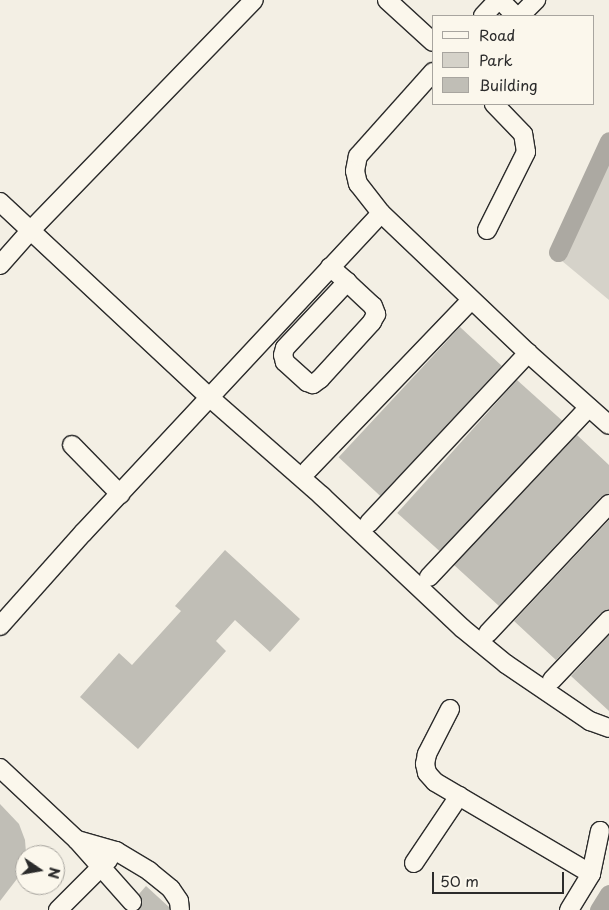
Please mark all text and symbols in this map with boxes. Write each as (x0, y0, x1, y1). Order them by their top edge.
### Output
legend (432, 15, 594, 105)
text: Road (479, 23, 515, 46)
text: Park (479, 48, 513, 71)
text: Building (479, 73, 538, 96)
north arrow (15, 845, 65, 895)
scale bar (434, 862, 566, 894)
text: N (43, 865, 66, 881)
text: 50 m (440, 869, 479, 892)

